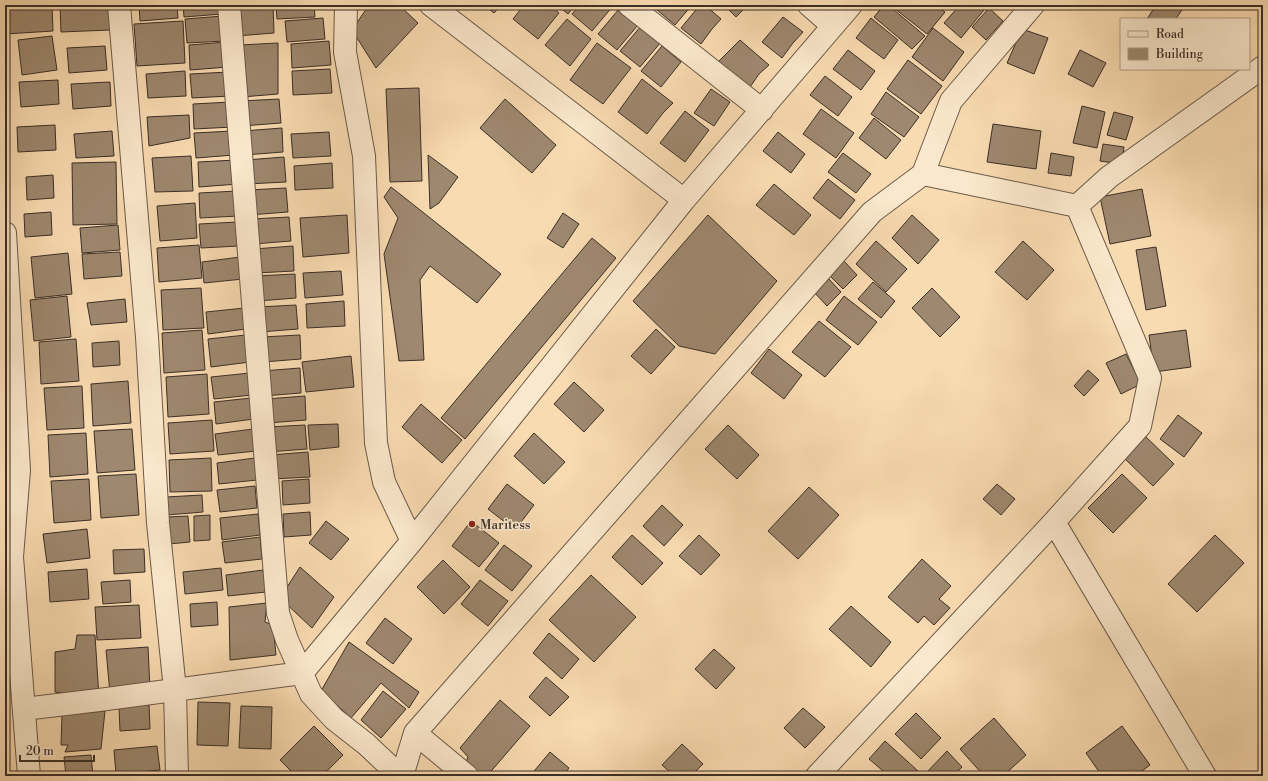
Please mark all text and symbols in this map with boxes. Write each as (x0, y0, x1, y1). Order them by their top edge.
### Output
legend (1120, 18, 1250, 70)
text: Road (1156, 27, 1184, 42)
text: Building (1155, 47, 1204, 62)
place label: Maritess (480, 517, 531, 533)
marker: Maritess (467, 519, 477, 529)
scale bar (20, 737, 94, 763)
text: 20 m (26, 744, 54, 759)

